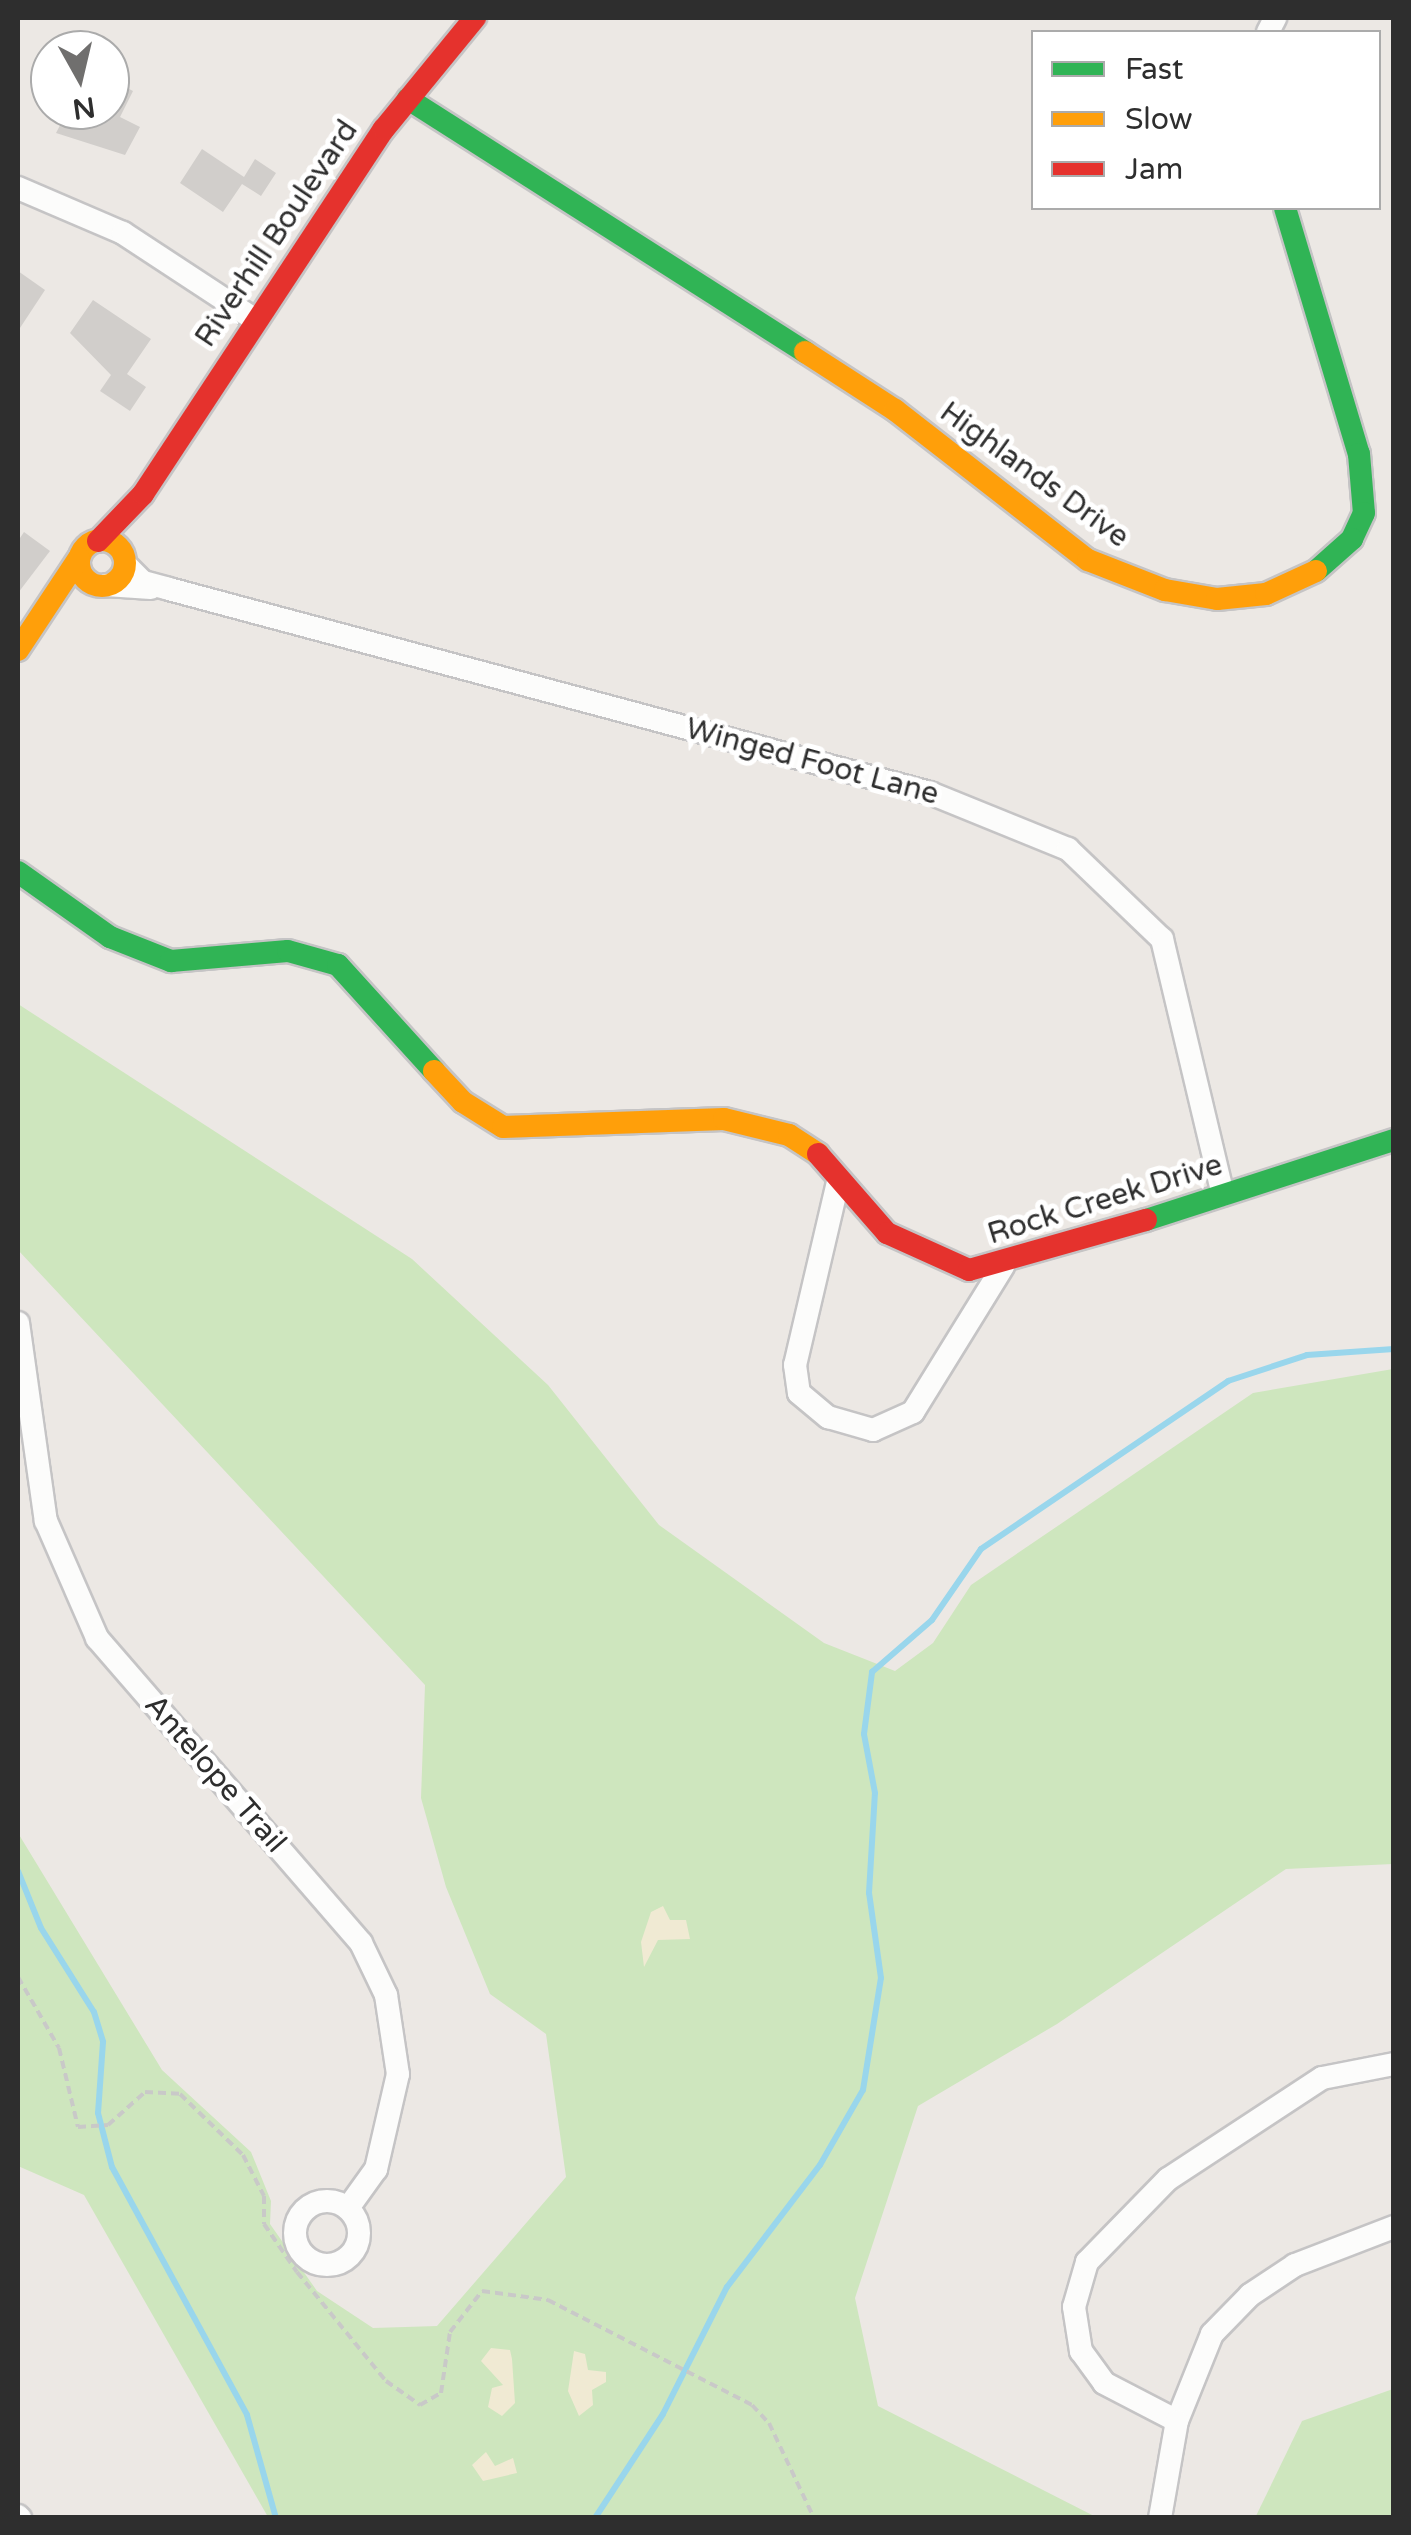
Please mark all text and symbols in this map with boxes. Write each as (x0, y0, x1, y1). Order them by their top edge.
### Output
north arrow (30, 30, 130, 130)
legend (1031, 30, 1381, 210)
text: Fast (1125, 51, 1184, 88)
text: N (70, 89, 97, 126)
text: Slow (1125, 101, 1193, 138)
street label: Riverhill Boulevard (188, 114, 366, 354)
text: Jam (1125, 151, 1183, 188)
street label: Highlands Drive (933, 394, 1135, 556)
street label: Winged Foot Lane (682, 711, 942, 813)
street label: Rock Creek Drive (983, 1147, 1227, 1253)
street label: Antelope Trail (137, 1688, 293, 1860)

